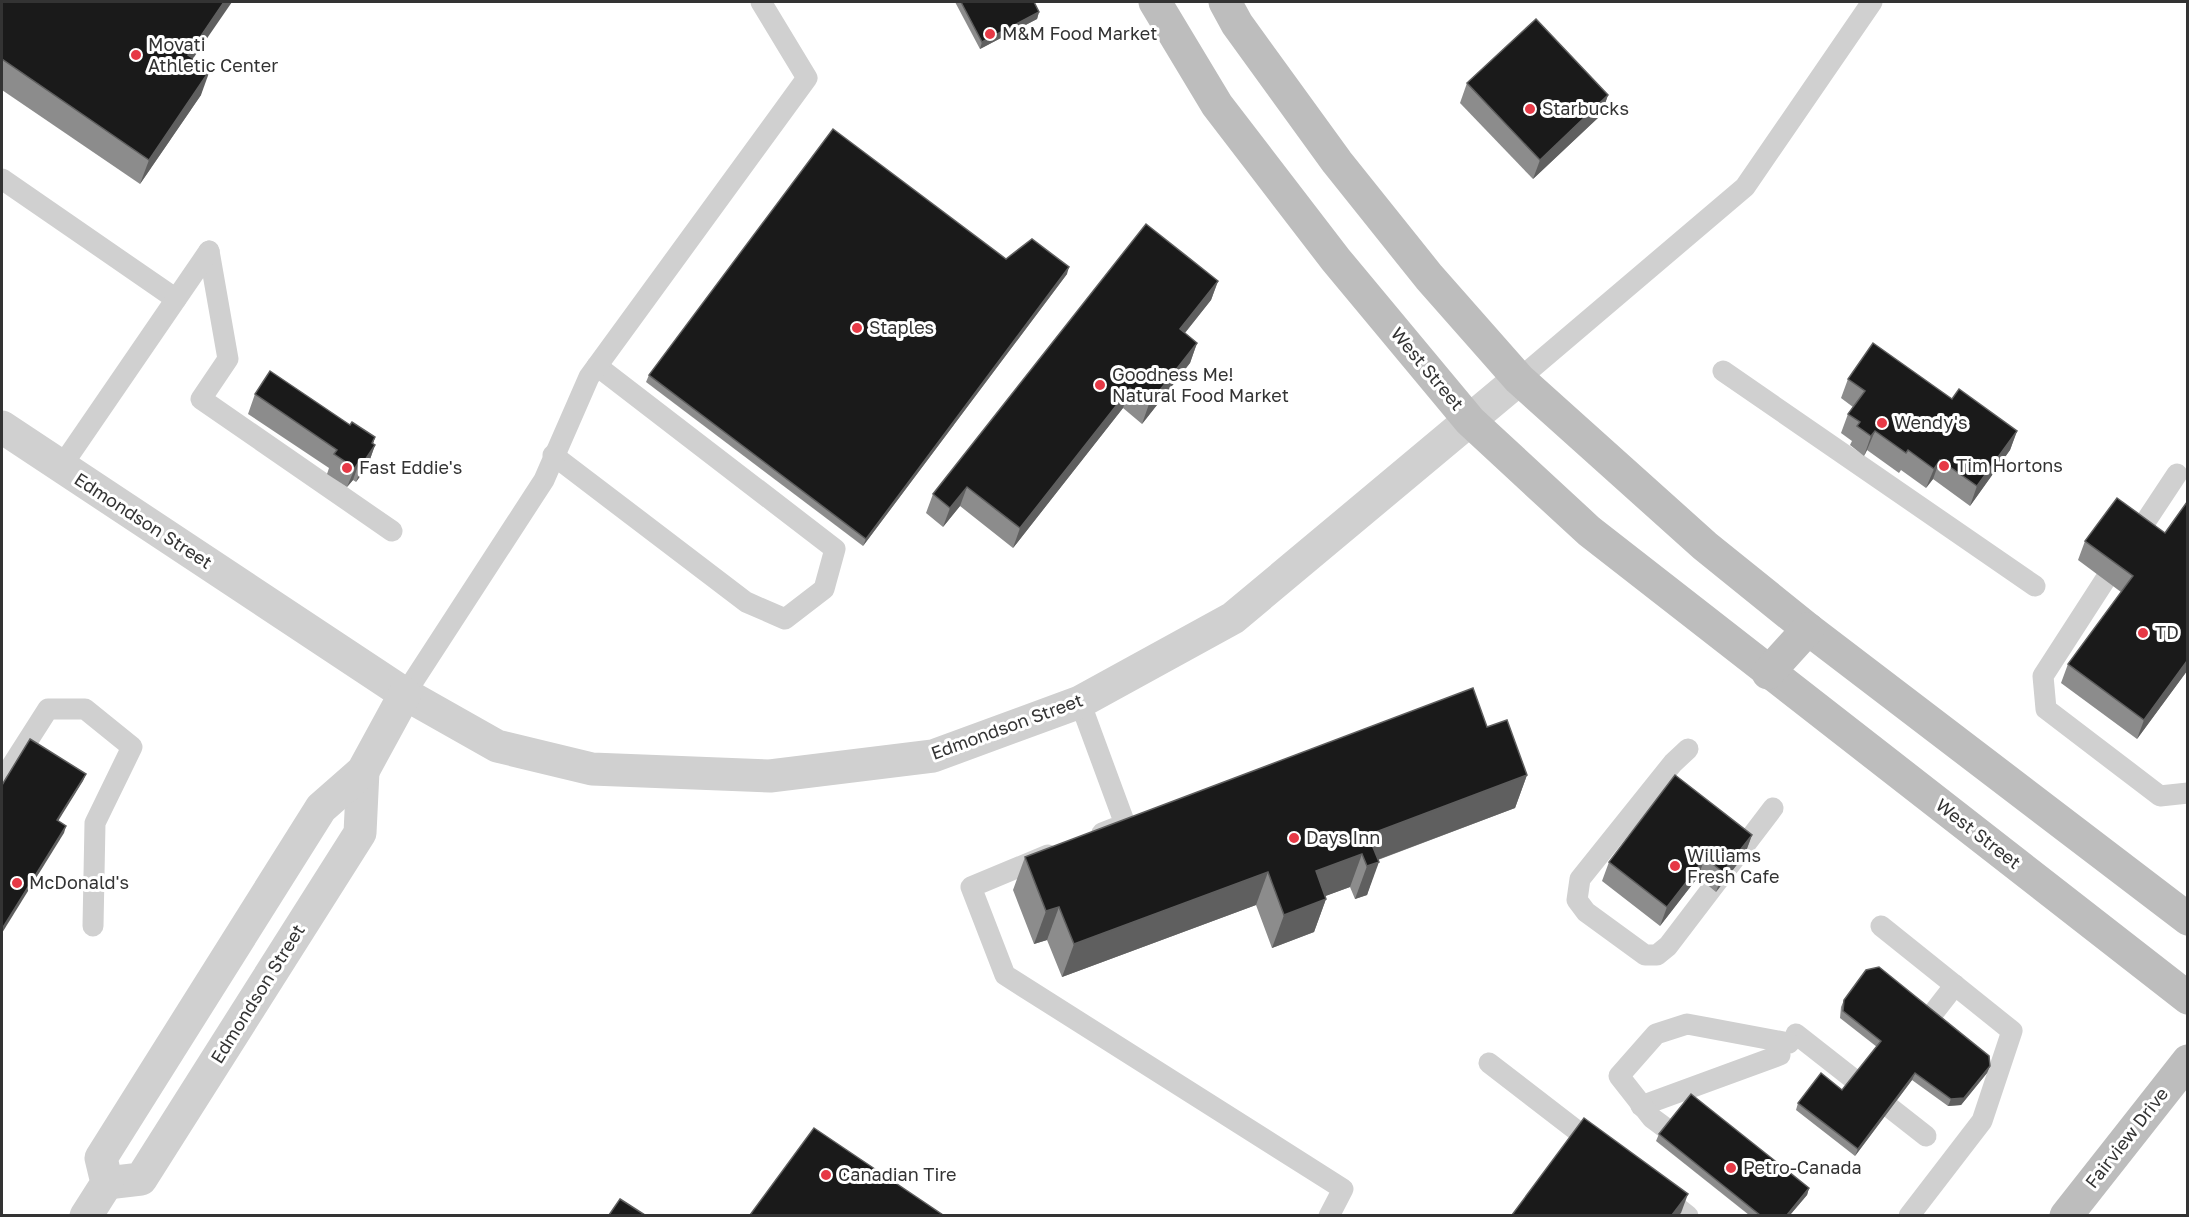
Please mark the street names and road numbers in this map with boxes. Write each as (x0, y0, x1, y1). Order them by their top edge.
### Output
street label: West Street (1387, 322, 1469, 414)
street label: Edmondson Street (70, 467, 217, 573)
street label: Edmondson Street (928, 688, 1086, 764)
street label: West Street (1932, 793, 2025, 873)
street label: Edmondson Street (205, 920, 309, 1067)
street label: Fairview Drive (2080, 1083, 2172, 1192)

